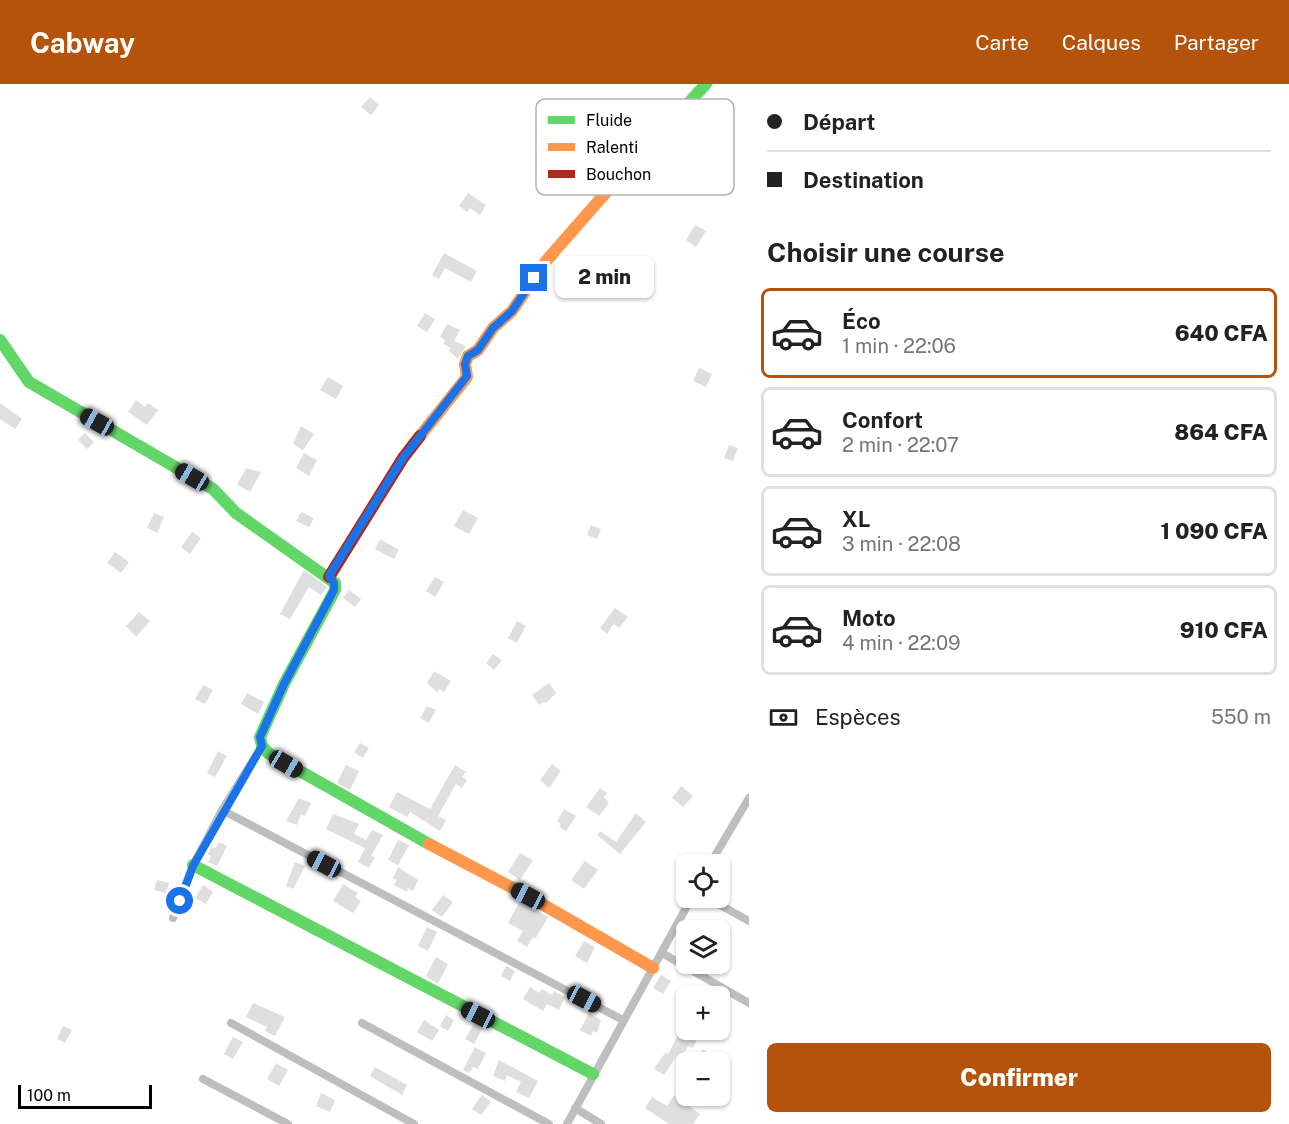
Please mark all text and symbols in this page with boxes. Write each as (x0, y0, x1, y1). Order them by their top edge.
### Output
text: Cabway (30, 26, 135, 59)
text: Carte (975, 30, 1029, 55)
text: Calques (1062, 30, 1141, 55)
text: Partager (1174, 30, 1259, 55)
legend (536, 99, 734, 195)
text: Départ (803, 109, 875, 135)
text: Fluide (586, 111, 632, 130)
text: Ralenti (586, 138, 638, 157)
text: Bouchon (586, 165, 651, 184)
text: Destination (803, 167, 924, 193)
text: Choisir une course (767, 236, 1005, 268)
callout: 2 min (555, 257, 654, 299)
route end (520, 264, 547, 291)
text: 2 min (578, 265, 631, 289)
icon: car (770, 306, 824, 360)
text: Éco (842, 308, 881, 334)
text: 640 CFA (1175, 320, 1268, 346)
text: 1 min · 22:06 (842, 334, 956, 358)
car (77, 405, 117, 439)
icon: car (770, 405, 824, 459)
text: Confort (842, 407, 923, 433)
text: 864 CFA (1174, 419, 1268, 445)
text: 2 min · 22:07 (842, 433, 959, 457)
car (172, 460, 212, 494)
icon: car (770, 504, 824, 558)
text: XL (842, 506, 870, 532)
text: 1 090 CFA (1161, 518, 1268, 544)
text: 3 min · 22:08 (842, 532, 961, 556)
icon: car (770, 603, 824, 657)
text: Moto (842, 605, 896, 631)
text: 910 CFA (1180, 617, 1268, 643)
text: 4 min · 22:09 (842, 631, 960, 655)
icon: cash (767, 701, 800, 734)
text: Espèces (815, 704, 901, 730)
text: 550 m (1211, 705, 1271, 729)
car (266, 747, 306, 781)
car (304, 848, 344, 880)
map controls (676, 854, 730, 1106)
button: locate (676, 854, 730, 908)
car (508, 880, 548, 912)
route start (166, 887, 193, 914)
button: layers (676, 920, 730, 974)
car (564, 983, 604, 1015)
button: + (676, 986, 730, 1040)
car (458, 999, 498, 1031)
button: Confirmer (767, 1043, 1271, 1112)
button: − (676, 1052, 730, 1106)
scale bar (18, 1082, 152, 1110)
text: 100 m (27, 1086, 71, 1105)

